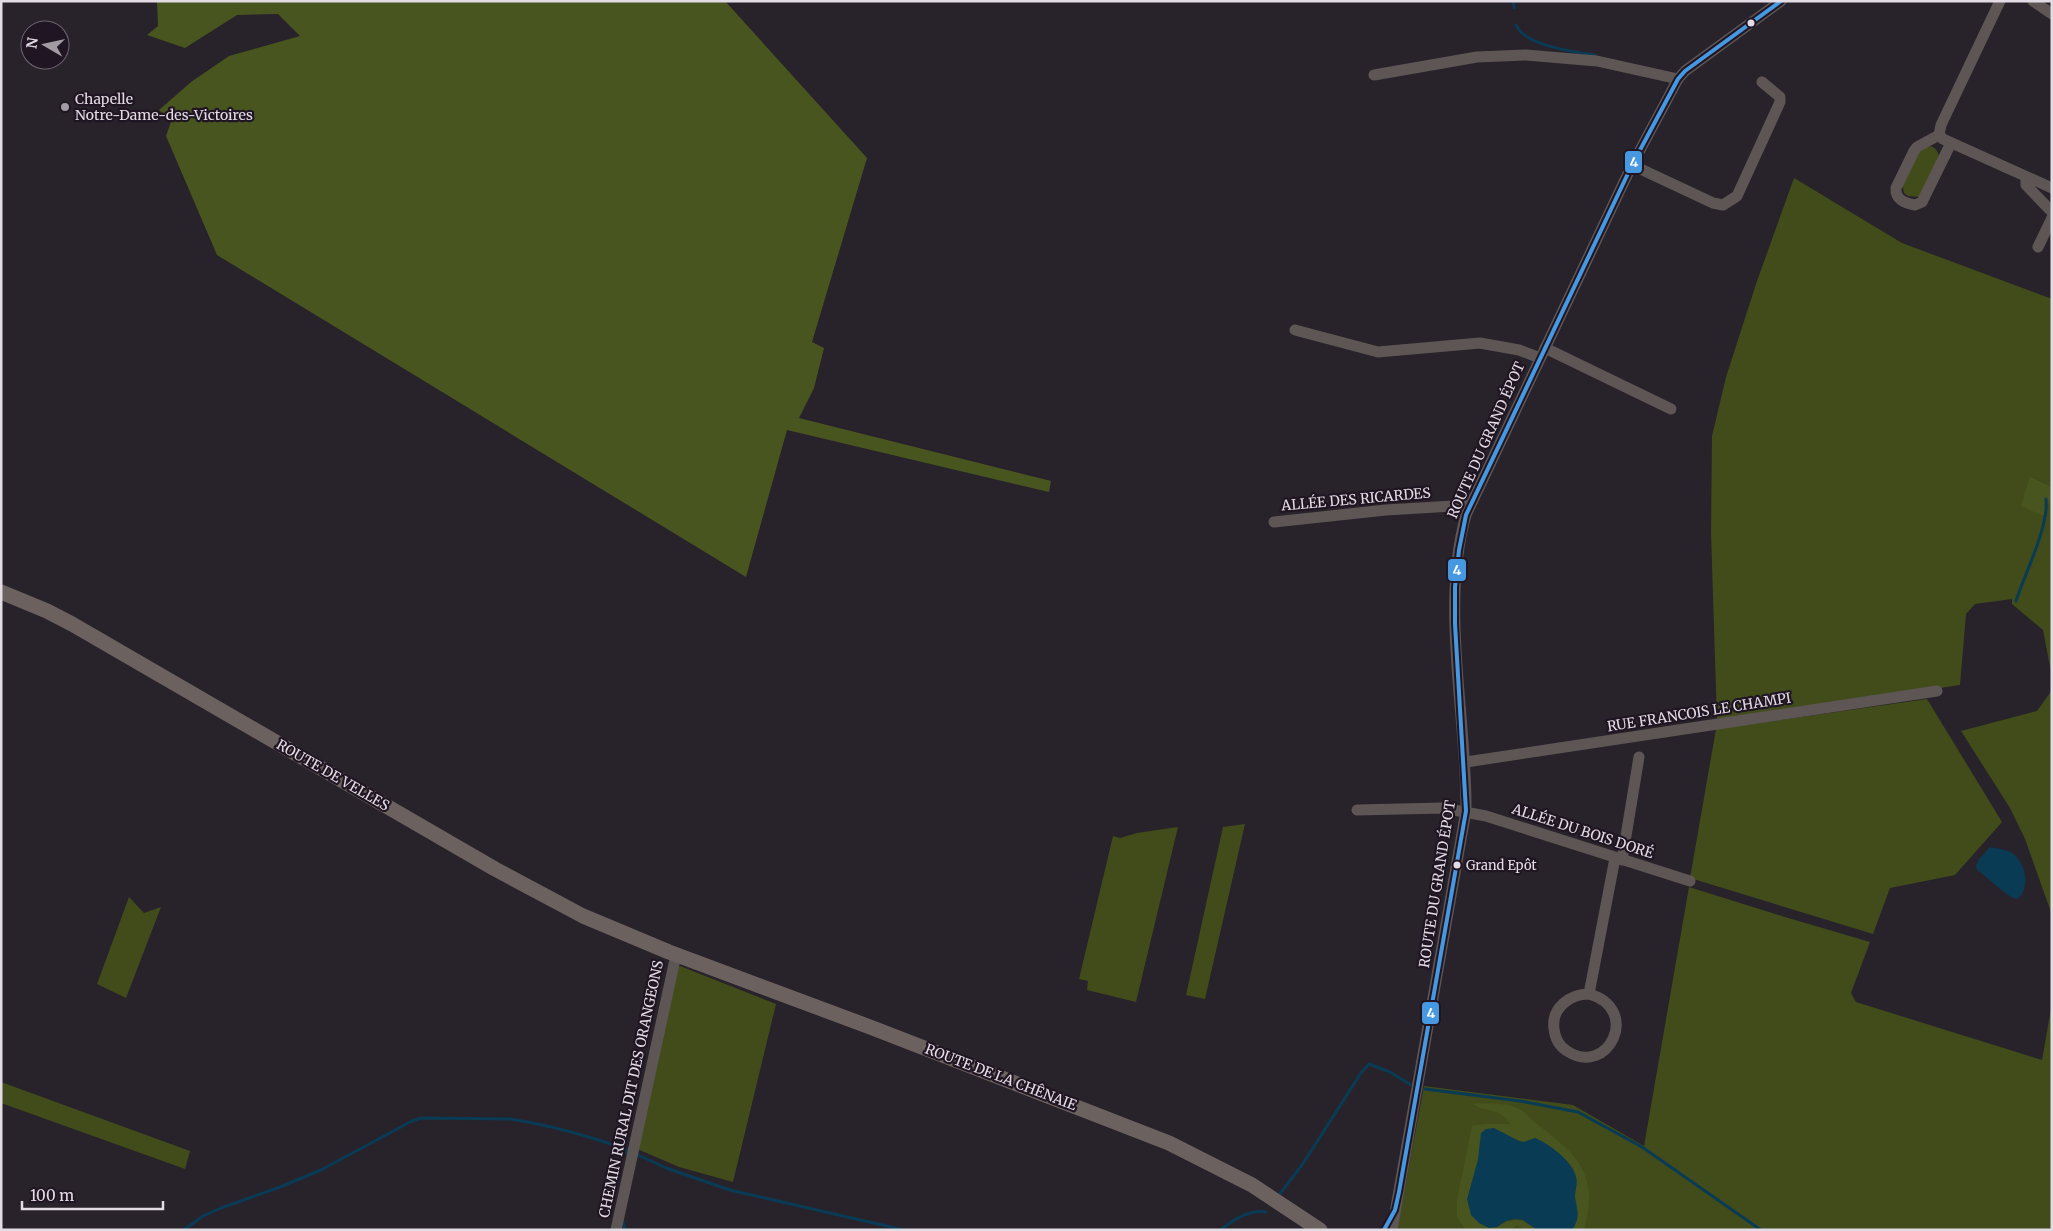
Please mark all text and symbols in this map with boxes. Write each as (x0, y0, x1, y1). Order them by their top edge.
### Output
unlabelled marker (1746, 18, 1756, 28)
north arrow (20, 20, 70, 70)
text: N (22, 36, 42, 50)
place label: Chapelle Notre-Dame-des-Victoires (75, 90, 253, 124)
marker: Chapelle Notre-Dame-des-Victoires (59, 101, 71, 113)
line badge: 4 (1624, 150, 1643, 174)
text: 4 (1630, 153, 1639, 171)
street label: ROUTE DU GRAND ÉPOT (1443, 359, 1529, 521)
street label: ALLÉE DES RICARDES (1280, 484, 1431, 515)
line badge: 4 (1447, 558, 1467, 582)
text: 4 (1453, 561, 1462, 579)
street label: RUE FRANCOIS LE CHAMPI (1606, 689, 1792, 735)
street label: ROUTE DE VELLES (273, 735, 393, 815)
street label: ROUTE DU GRAND ÉPOT (1415, 799, 1459, 969)
street label: ALLÉE DU BOIS DORÉ (1509, 799, 1656, 862)
place label: Grand Epôt (1466, 857, 1537, 874)
marker: Grand Epôt (1452, 860, 1462, 870)
street label: CHEMIN RURAL DIT DES ORANGEONS (595, 959, 667, 1219)
line badge: 4 (1421, 1001, 1440, 1025)
text: 4 (1427, 1004, 1436, 1022)
street label: ROUTE DE LA CHÊNAIE (923, 1040, 1079, 1114)
scale bar (22, 1178, 164, 1210)
text: 100 m (30, 1186, 74, 1205)

